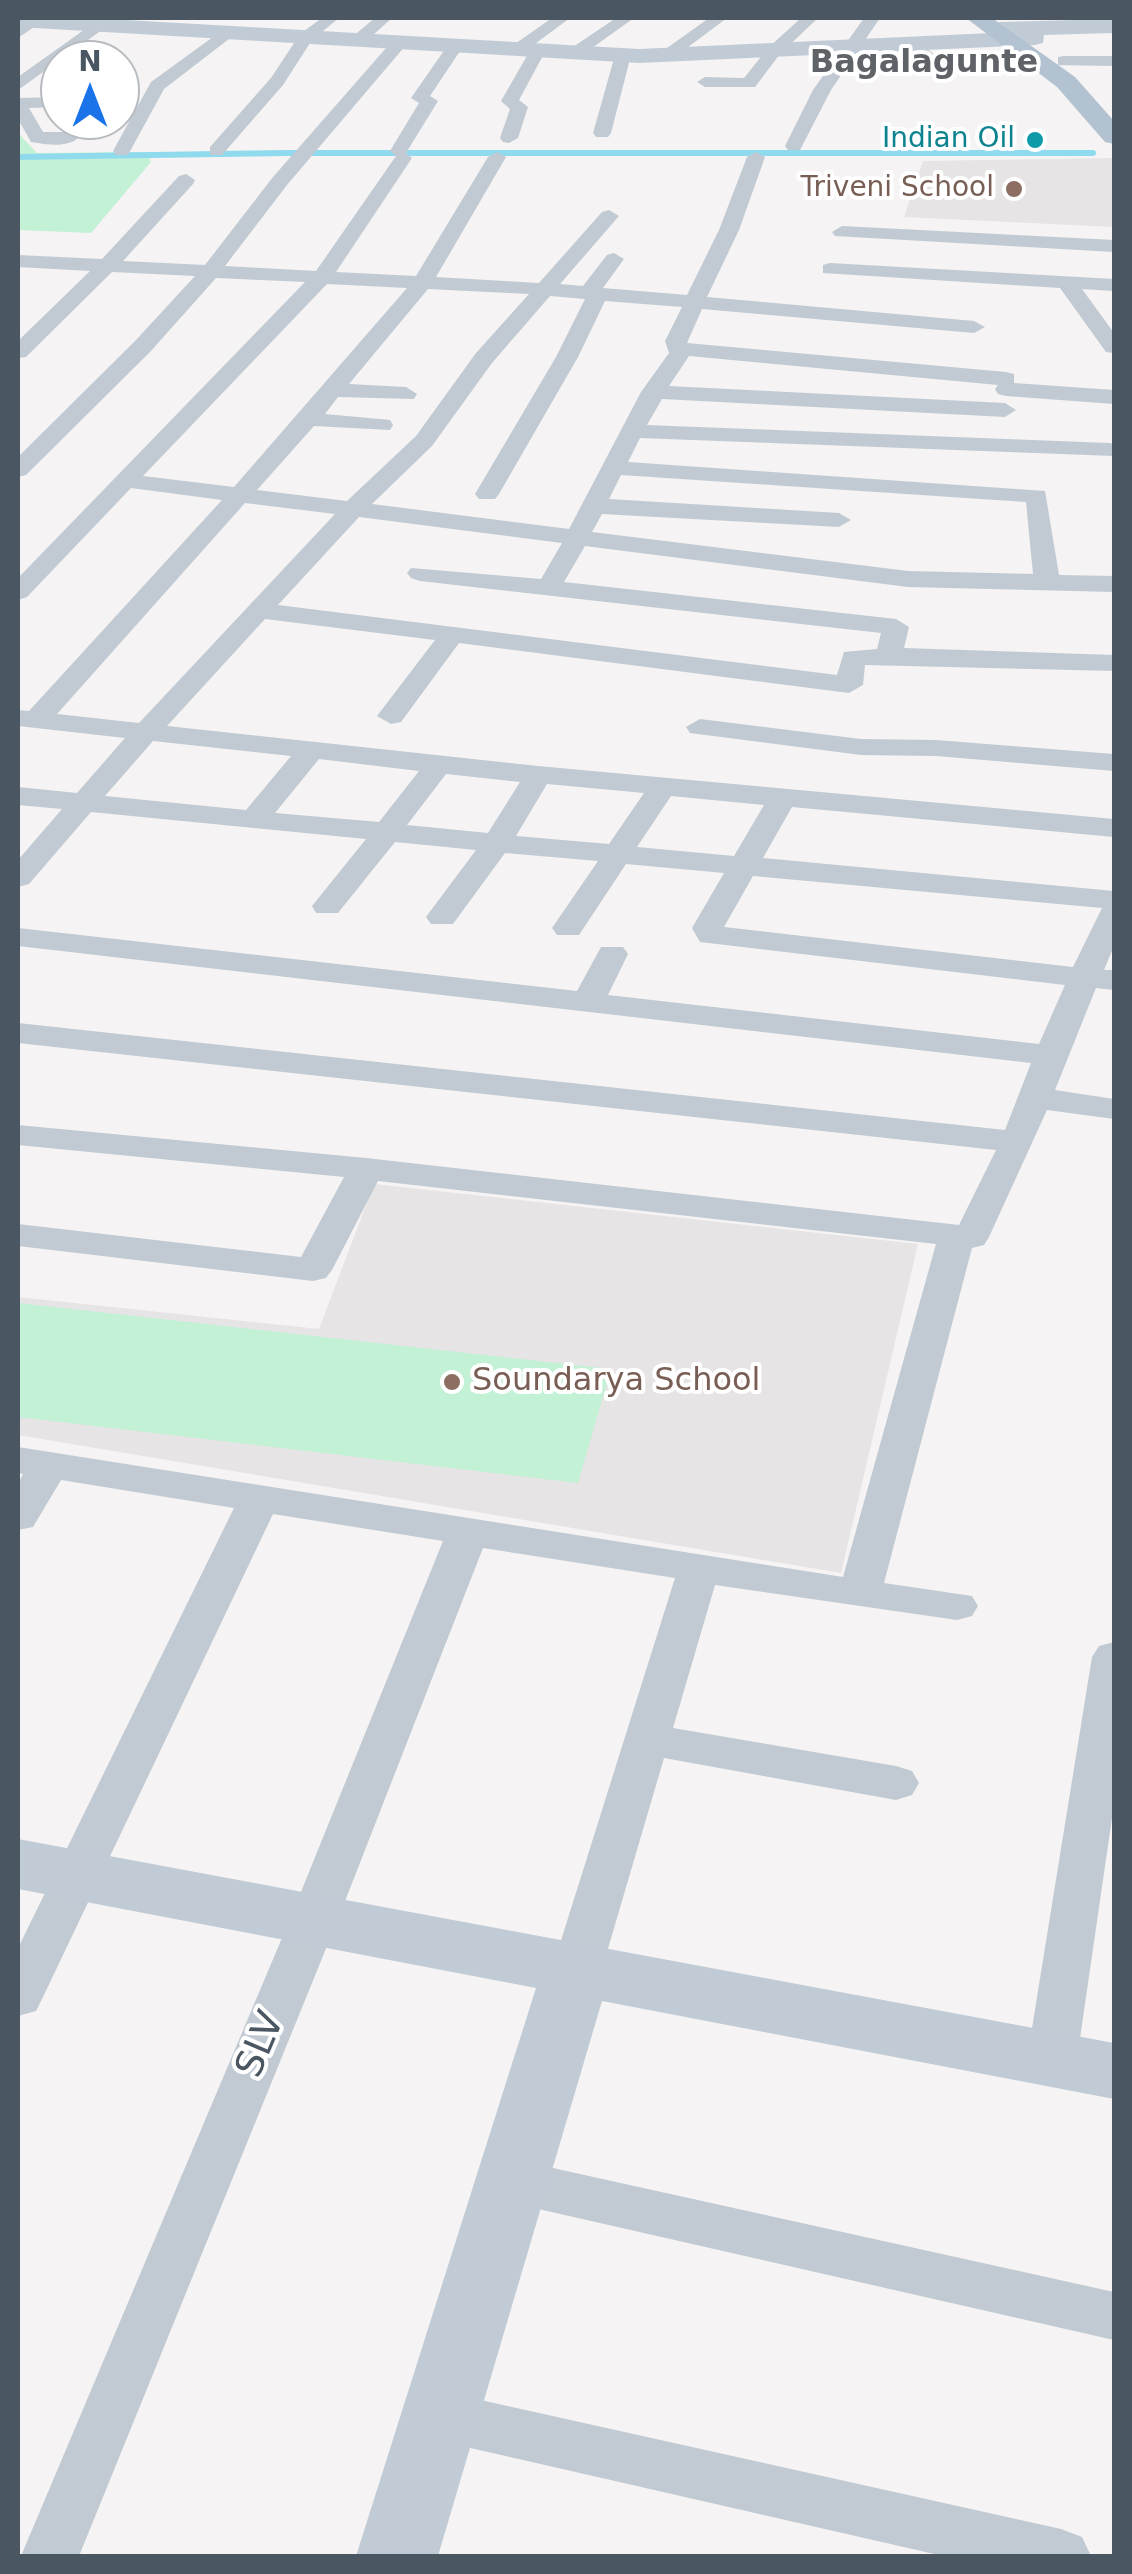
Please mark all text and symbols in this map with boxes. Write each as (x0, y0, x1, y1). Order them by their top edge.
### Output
north arrow (40, 40, 140, 140)
text: N (78, 45, 102, 78)
district label: Bagalagunte (810, 45, 1038, 83)
place label: Indian Oil (882, 123, 1015, 157)
marker: Indian Oil (1024, 129, 1046, 151)
place label: Triveni School (801, 172, 994, 206)
marker: Triveni School (1003, 178, 1025, 200)
place label: Soundarya School (472, 1363, 760, 1401)
marker: Soundarya School (441, 1371, 463, 1393)
street label: SLV (228, 2005, 296, 2085)

